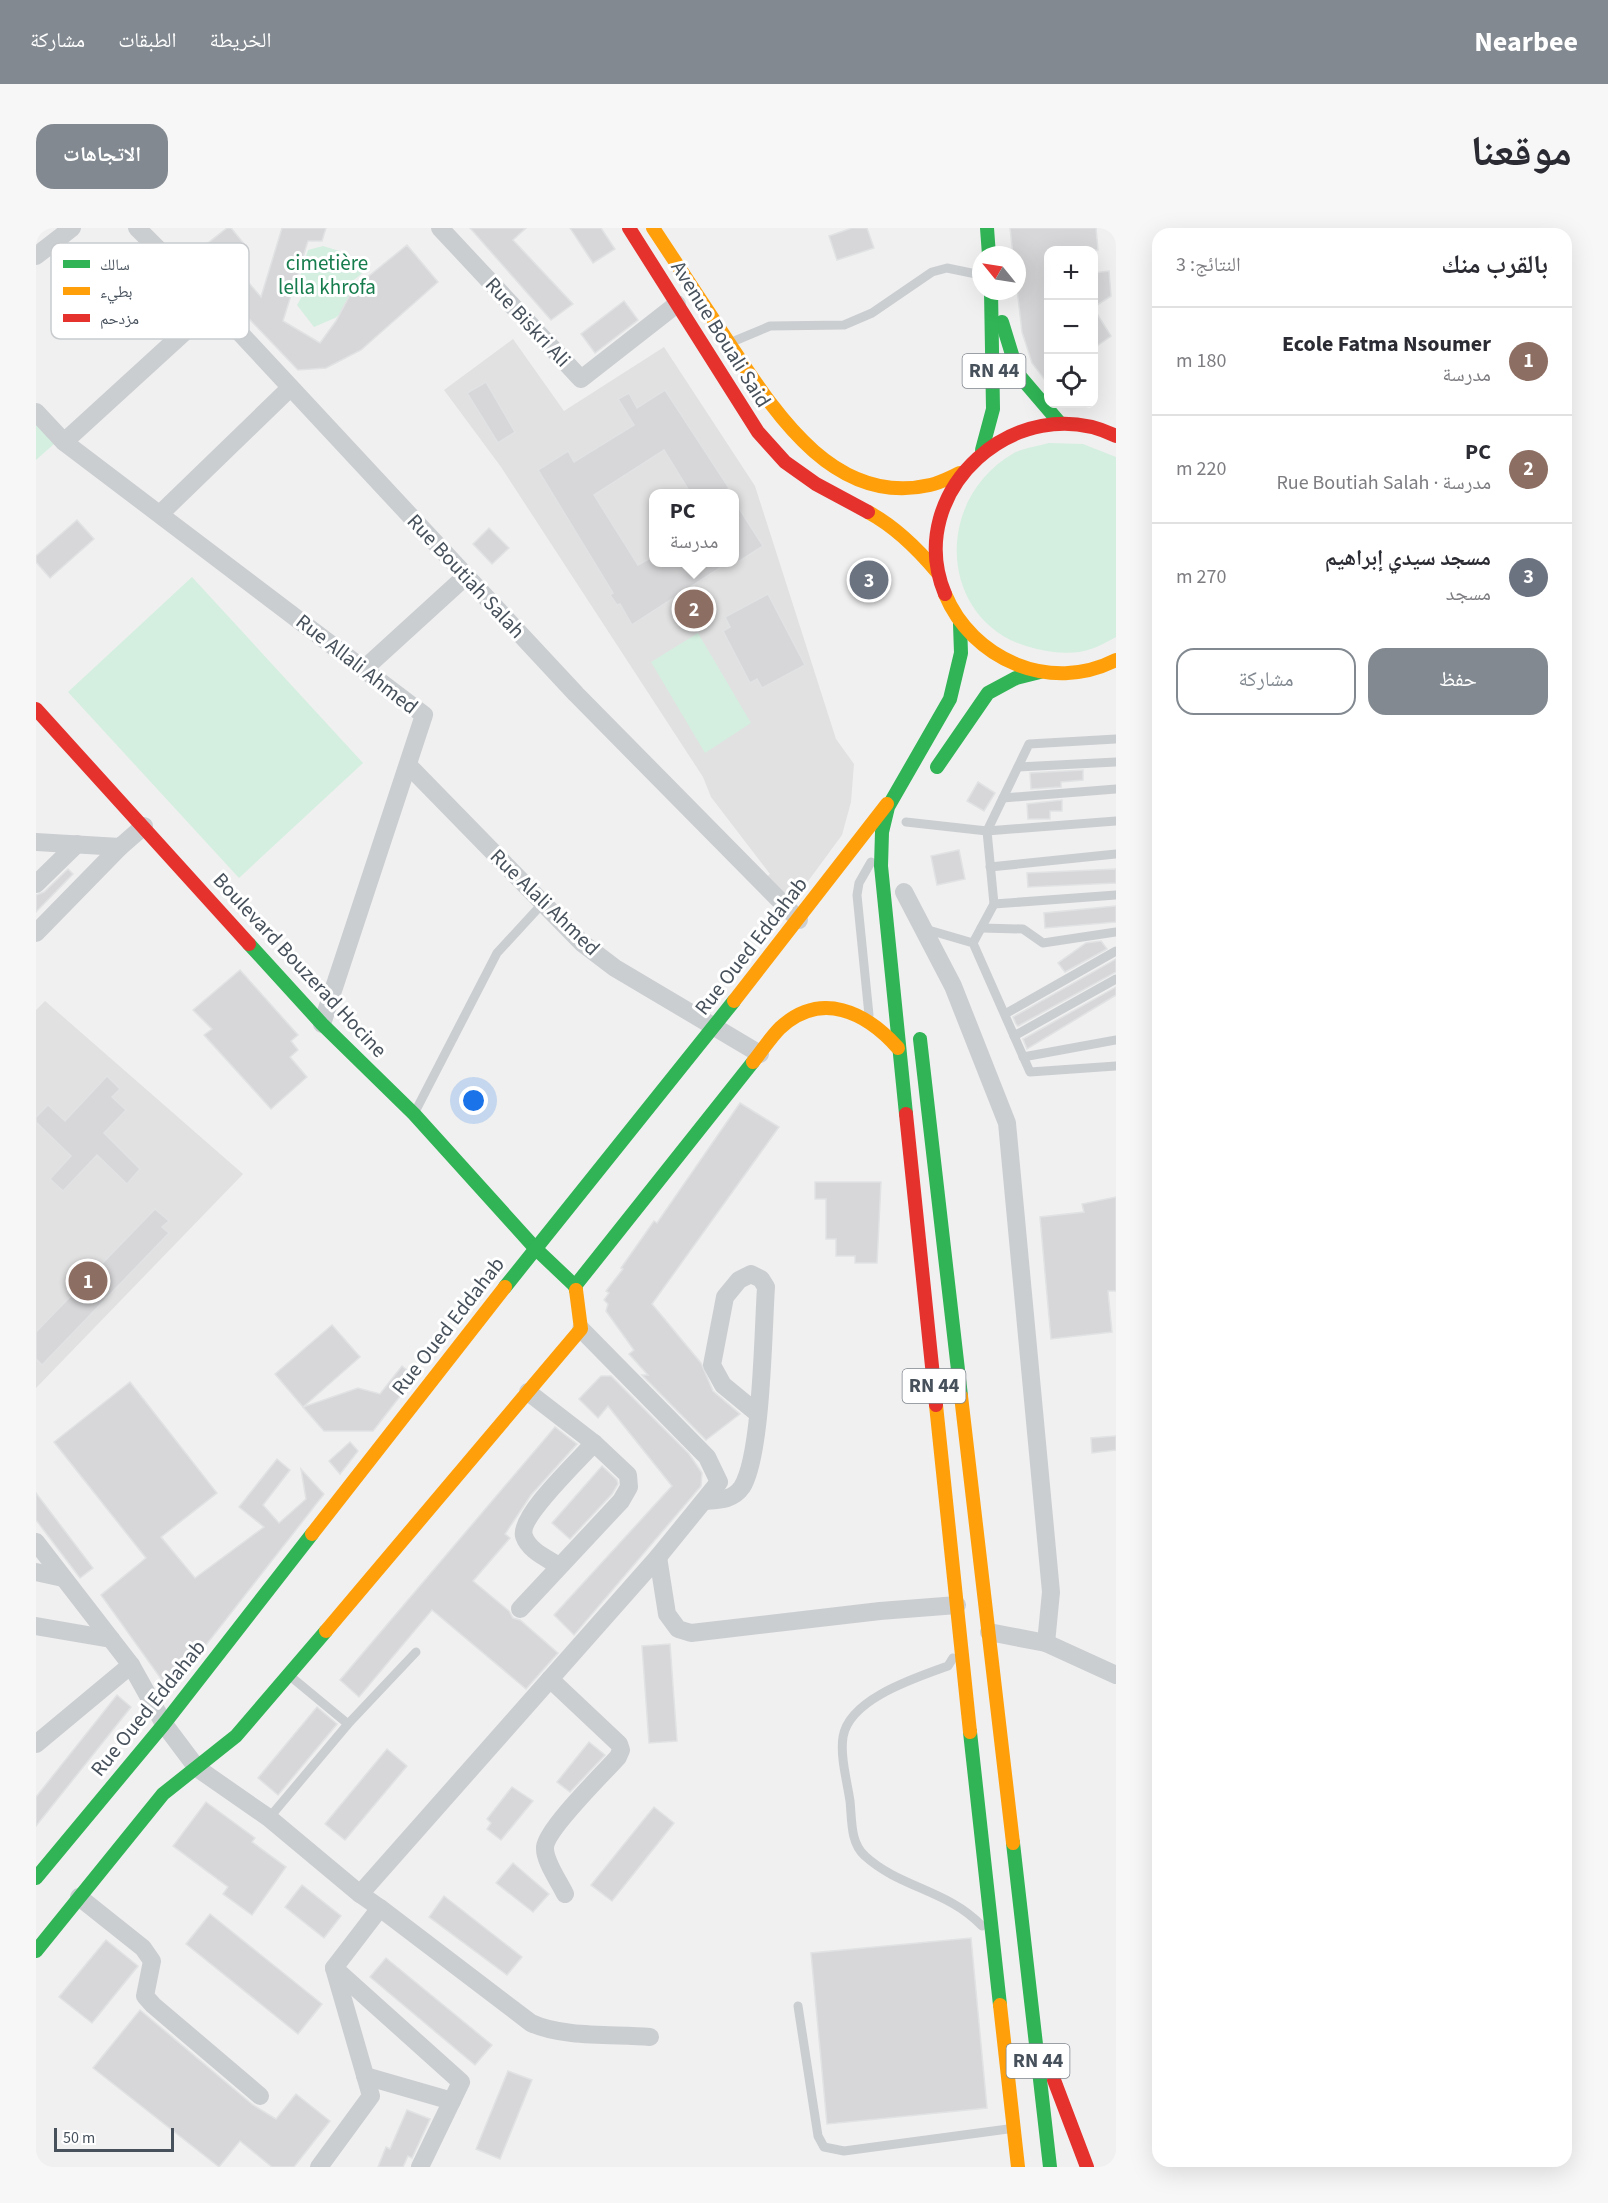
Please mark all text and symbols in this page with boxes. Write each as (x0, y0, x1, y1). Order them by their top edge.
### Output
text: Nearbee (1474, 22, 1578, 62)
text: مشاركة (30, 25, 85, 55)
text: الطبقات (118, 25, 177, 55)
text: الخريطة (210, 25, 271, 55)
text: موقعنا (1471, 122, 1572, 182)
button: الاتجاهات (36, 124, 168, 189)
legend (51, 243, 249, 339)
north arrow (972, 246, 1026, 300)
map controls (1044, 246, 1098, 408)
button: + (1044, 246, 1098, 300)
text: بالقرب منك (1441, 246, 1548, 283)
park label: cimetière lella khrofa (278, 248, 376, 302)
text: النتائج: 3 (1176, 251, 1241, 279)
text: سالك (100, 254, 130, 276)
street label: Avenue Bouali Said (664, 255, 778, 413)
street label: Rue Biskri Ali (478, 270, 578, 374)
text: بطيء (100, 281, 132, 304)
button: − (1044, 300, 1098, 354)
text: مزدحم (100, 308, 139, 330)
text: Ecole Fatma Nsoumer (1282, 328, 1491, 360)
text: 180 m (1176, 347, 1226, 375)
text: 1 (1523, 347, 1534, 375)
road number: RN 44 (962, 354, 1026, 388)
button: locate (1044, 354, 1098, 408)
text: مدرسة (1442, 361, 1491, 389)
text: PC (1465, 436, 1491, 468)
text: 220 m (1176, 455, 1226, 483)
text: 2 (1523, 455, 1534, 483)
text: مدرسة · Rue Boutiah Salah (1276, 469, 1491, 497)
popup (649, 489, 739, 567)
text: PC (670, 495, 696, 527)
street label: Rue Boutiah Salah (400, 507, 532, 645)
text: مدرسة (670, 528, 718, 556)
text: مسجد سيدي إبراهيم (1325, 542, 1491, 574)
pin: 3 (850, 558, 888, 602)
text: 270 m (1176, 563, 1226, 591)
text: 3 (1523, 563, 1534, 591)
text: مسجد (1446, 580, 1491, 608)
pin: 2 (674, 586, 714, 632)
street label: Rue Allali Ahmed (290, 607, 424, 721)
button: مشاركة (1176, 648, 1356, 715)
button: حفظ (1368, 648, 1548, 715)
street label: Rue Alali Ahmed (483, 842, 607, 962)
street label: Boulevard Bouzerad Hocine (206, 866, 394, 1064)
street label: Rue Oued Eddahab (687, 871, 815, 1021)
your location (459, 1086, 488, 1115)
street label: Rue Oued Eddahab (384, 1251, 512, 1401)
pin: 1 (68, 1258, 108, 1304)
road number: RN 44 (902, 1369, 966, 1403)
street label: Rue Oued Eddahab (83, 1633, 213, 1783)
road number: RN 44 (1006, 2044, 1070, 2078)
scale bar (54, 2125, 174, 2152)
text: 50 m (63, 2127, 95, 2149)

